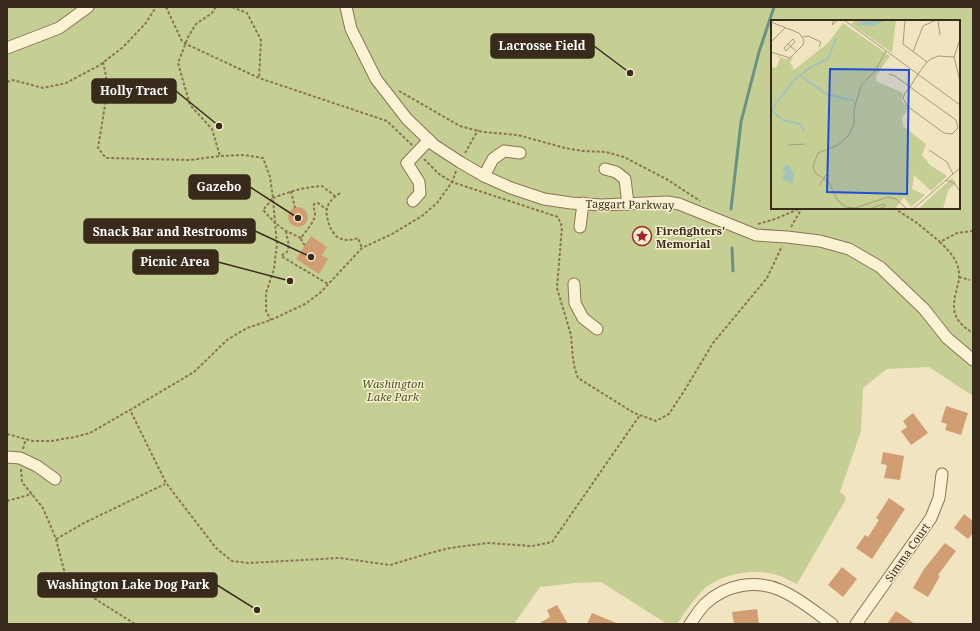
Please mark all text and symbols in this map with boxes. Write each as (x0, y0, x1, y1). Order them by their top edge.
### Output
inset map (771, 20, 960, 209)
callout: Lacrosse Field (491, 34, 594, 58)
text: Lacrosse Field (498, 37, 586, 54)
callout: Holly Tract (92, 79, 176, 103)
text: Holly Tract (100, 82, 168, 99)
callout: Gazebo (189, 175, 250, 199)
text: Gazebo (197, 178, 241, 195)
street label: Taggart Parkway (586, 196, 675, 212)
callout: Snack Bar and Restrooms (84, 219, 255, 243)
text: Snack Bar and Restrooms (93, 223, 248, 240)
place label: Firefighters' Memorial (656, 223, 725, 251)
place icon: Firefighters' Memorial (631, 225, 653, 247)
callout: Picnic Area (133, 250, 218, 274)
text: Picnic Area (140, 253, 210, 270)
park label: Washington Lake Park (362, 376, 424, 404)
street label: Simma Court (881, 520, 933, 584)
callout: Washington Lake Dog Park (38, 573, 217, 597)
text: Washington Lake Dog Park (47, 576, 210, 593)

